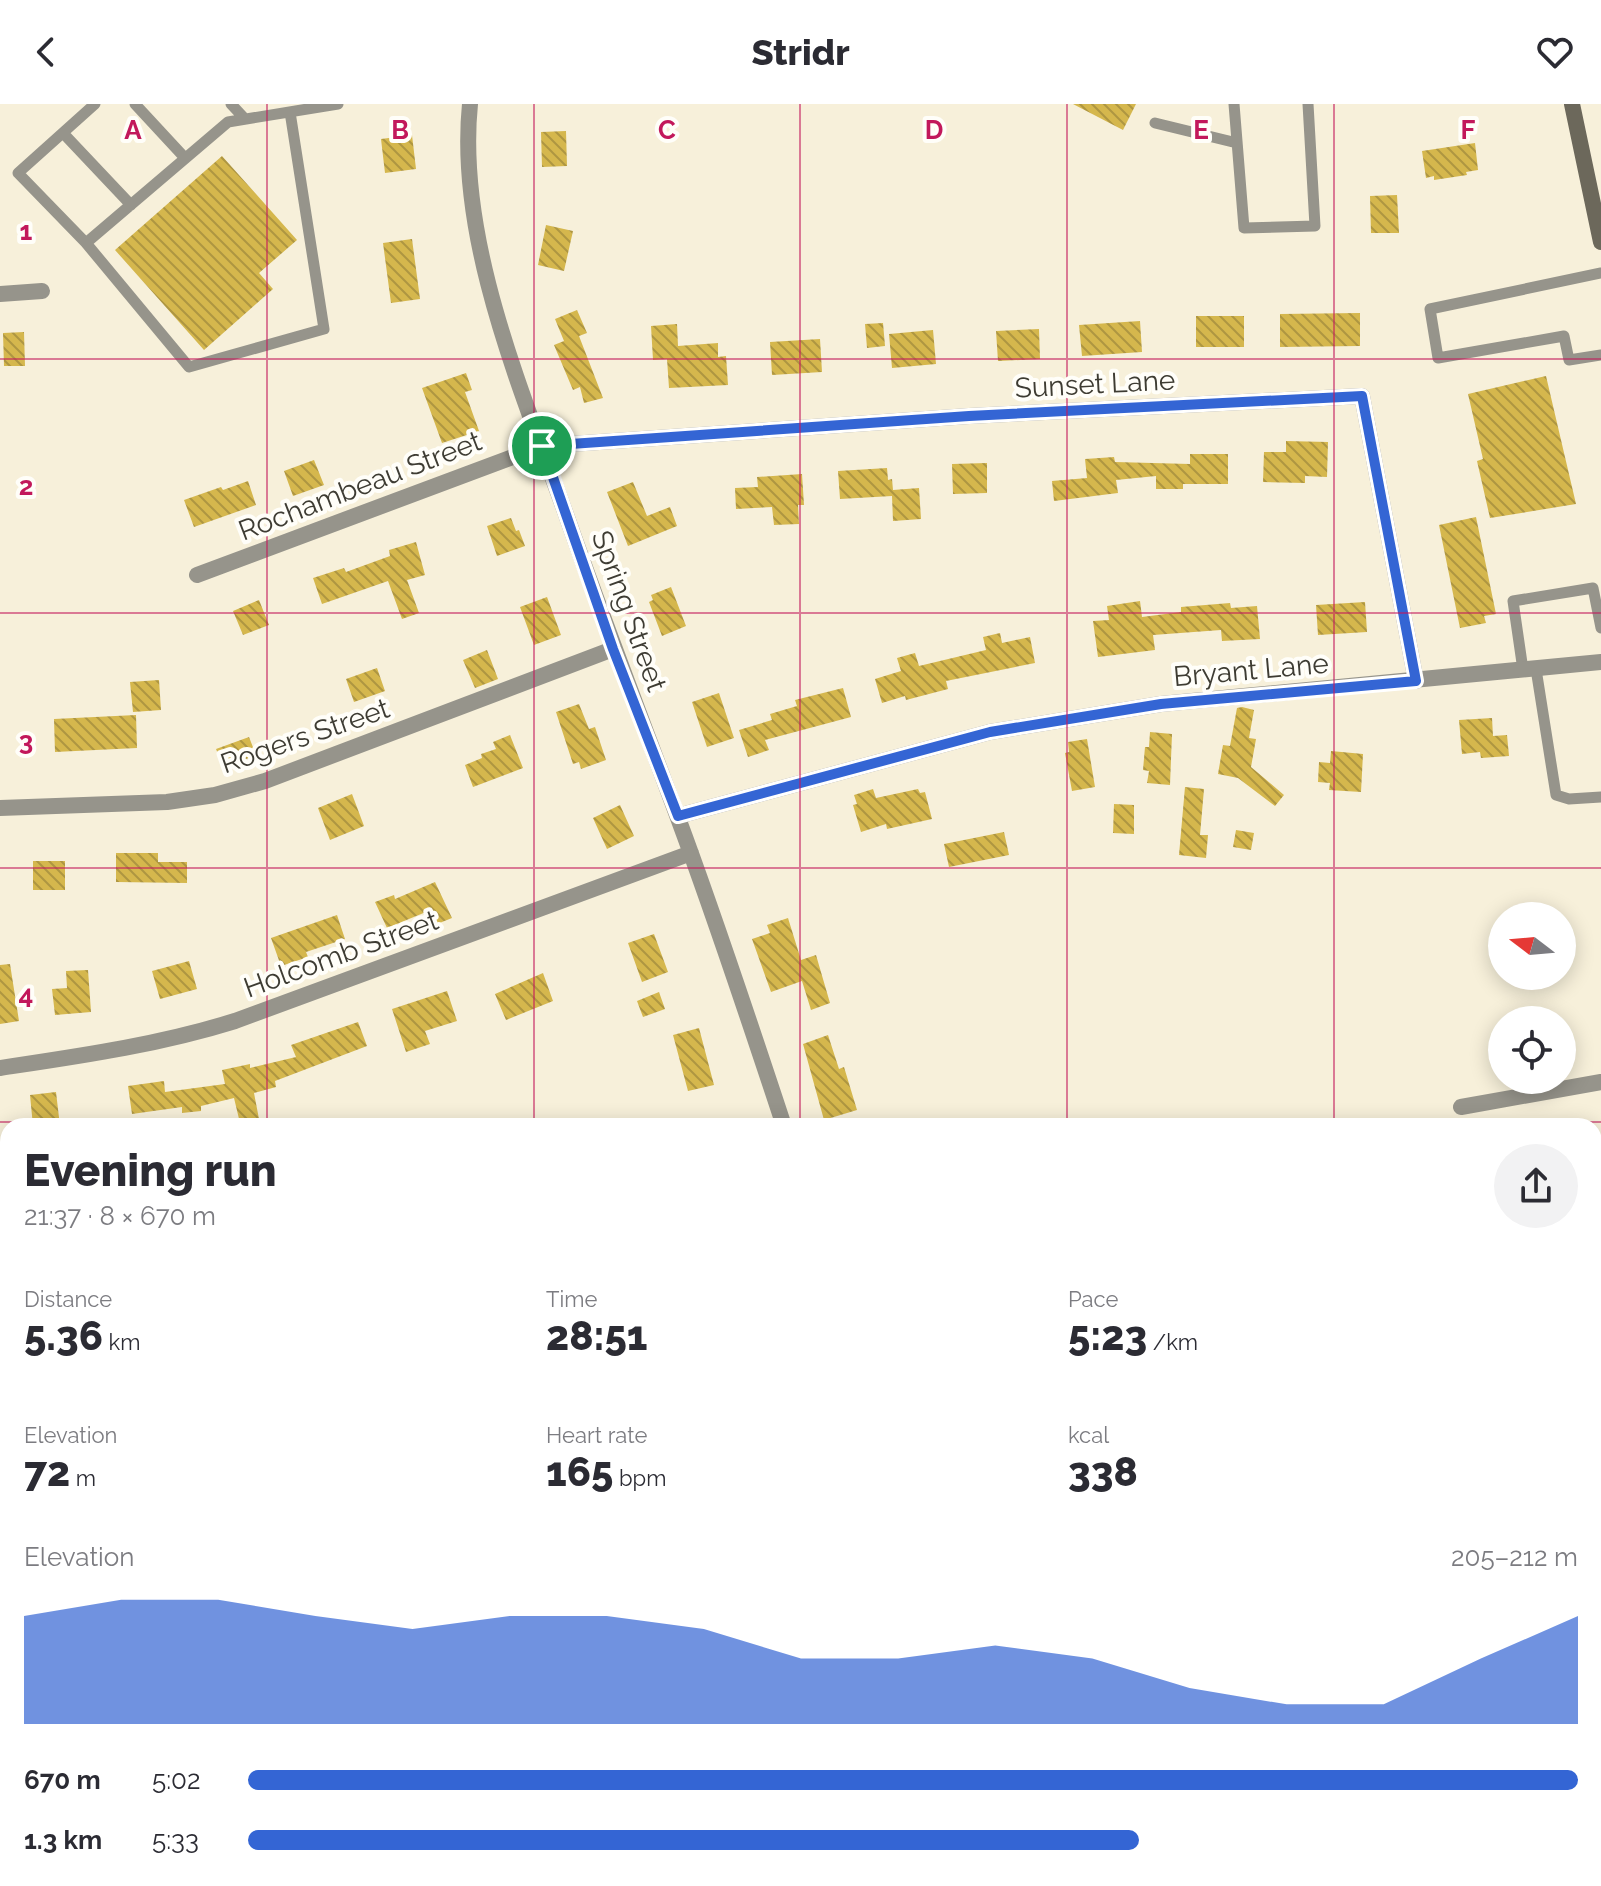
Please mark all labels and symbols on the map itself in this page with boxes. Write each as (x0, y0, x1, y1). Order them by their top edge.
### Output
text: A (124, 115, 142, 145)
text: B (391, 115, 409, 145)
text: C (658, 115, 676, 145)
text: D (925, 115, 943, 145)
text: E (1193, 115, 1209, 145)
text: F (1461, 115, 1476, 145)
text: 1 (20, 216, 33, 246)
street label: Sunset Lane (1014, 363, 1176, 405)
pin (508, 412, 576, 480)
street label: Rochambeau Street (234, 424, 487, 548)
text: 2 (19, 471, 33, 501)
street label: Spring Street (585, 526, 674, 696)
street label: Bryant Lane (1172, 647, 1330, 693)
street label: Rogers Street (216, 691, 394, 780)
text: 3 (19, 726, 33, 756)
north arrow (1488, 902, 1576, 990)
street label: Holcomb Street (239, 903, 443, 1004)
text: 4 (19, 980, 33, 1010)

